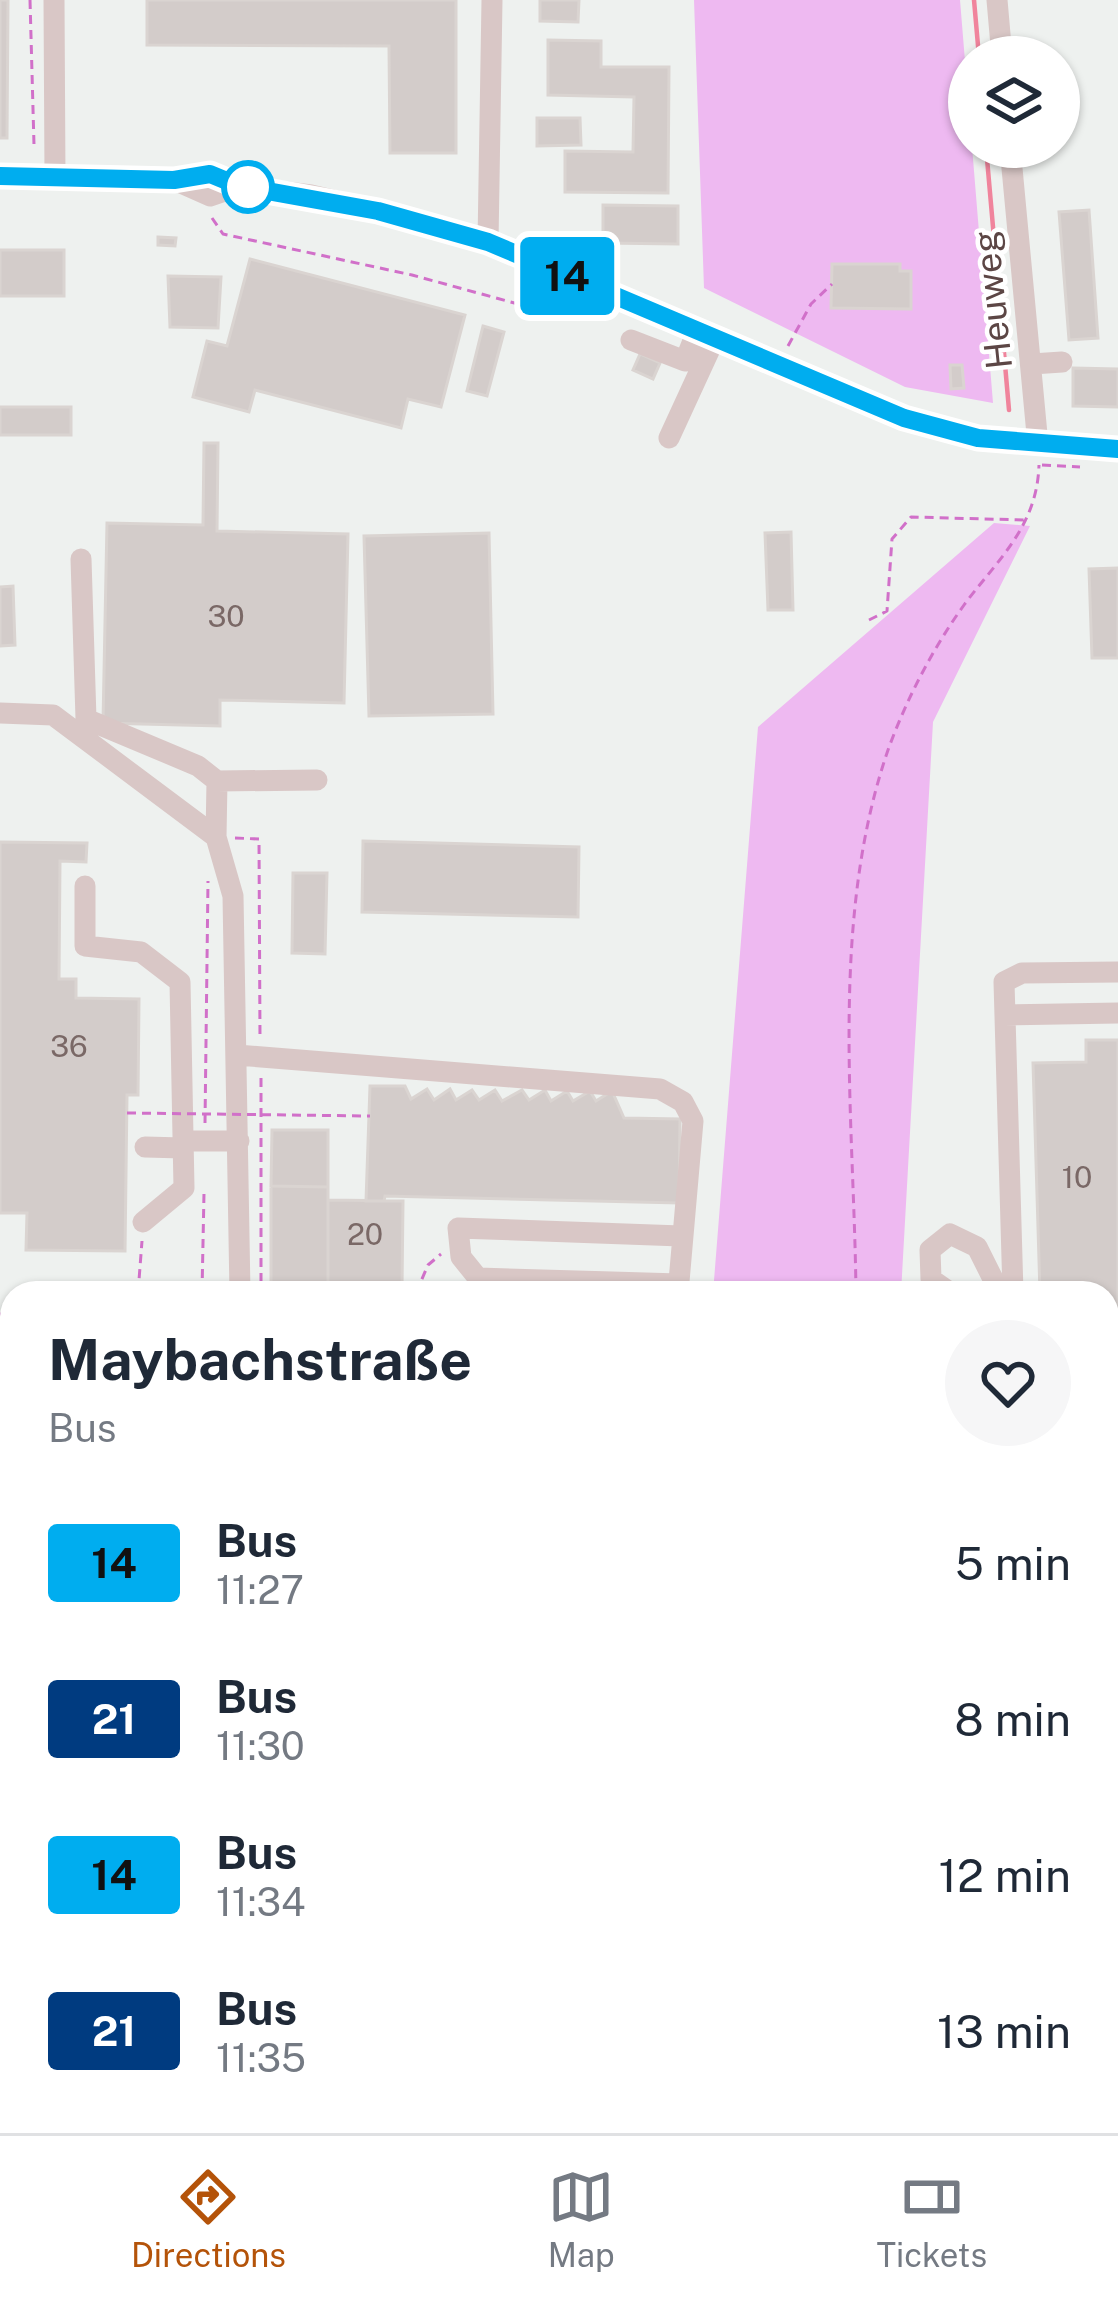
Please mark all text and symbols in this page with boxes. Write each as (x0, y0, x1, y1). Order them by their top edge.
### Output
map controls (948, 36, 1080, 168)
button: layers (948, 36, 1080, 168)
unlabelled marker (223, 162, 273, 212)
street label: Heuweg (964, 229, 1020, 371)
line badge: 14 (513, 237, 621, 315)
text: 14 (544, 251, 590, 300)
house number: 30 (207, 598, 245, 634)
house number: 36 (50, 1028, 88, 1064)
house number: 10 (1062, 1159, 1092, 1195)
house number: 20 (347, 1216, 383, 1252)
button: heart (945, 1320, 1071, 1446)
text: Maybachstraße (48, 1326, 472, 1393)
text: Bus (48, 1405, 117, 1451)
text: Bus (216, 1514, 297, 1567)
text: 5 min (955, 1537, 1071, 1590)
text: 14 (91, 1538, 137, 1587)
text: 11:27 (216, 1567, 304, 1613)
text: Bus (216, 1670, 297, 1723)
text: 8 min (955, 1693, 1071, 1746)
text: 21 (92, 1694, 136, 1743)
text: 11:30 (216, 1723, 305, 1769)
text: Bus (216, 1826, 297, 1879)
text: 12 min (939, 1849, 1071, 1902)
text: 14 (91, 1850, 137, 1899)
text: 11:34 (216, 1879, 306, 1925)
text: Bus (216, 1982, 297, 2035)
text: 13 min (937, 2005, 1071, 2058)
text: 21 (92, 2006, 136, 2055)
text: 11:35 (216, 2035, 306, 2081)
tab: Directions (131, 2164, 286, 2274)
tab: Map (548, 2164, 615, 2274)
tab: Tickets (876, 2164, 987, 2274)

